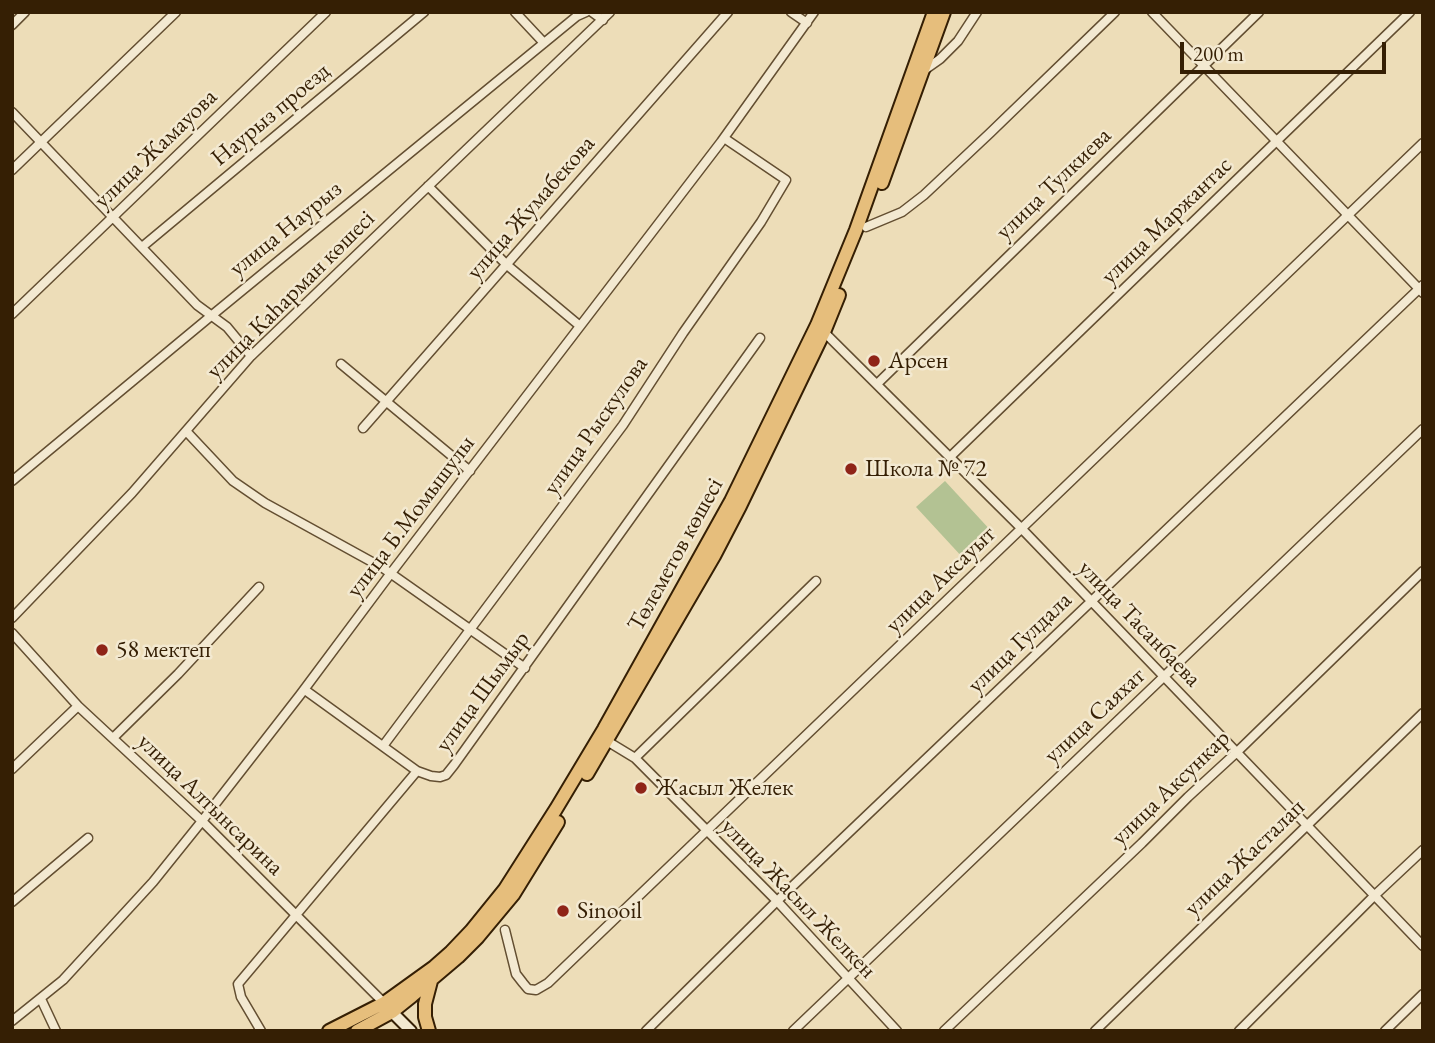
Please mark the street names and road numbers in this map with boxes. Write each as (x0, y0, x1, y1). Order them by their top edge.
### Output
street label: Наурыз проезд (206, 57, 336, 173)
street label: улица Жамауова (88, 83, 224, 215)
street label: улица Тулкиева (990, 122, 1118, 246)
street label: улица Жумабекова (461, 130, 601, 286)
street label: улица Маржантас (1095, 151, 1239, 291)
street label: улица Наурыз (224, 175, 348, 283)
street label: улица Каһарман көшесі (201, 205, 381, 385)
street label: улица Рыскулова (538, 351, 654, 501)
street label: улица Б.Момышулы (341, 430, 481, 604)
street label: Төлеметов көшесі (622, 473, 730, 637)
street label: улица Аксауыт (880, 520, 1002, 640)
street label: улица Тасанбаева (1071, 555, 1207, 693)
street label: улица Гулдала (962, 586, 1078, 700)
street label: улица Шымыр (429, 626, 537, 758)
street label: улица Саяхат (1039, 662, 1151, 770)
street label: улица Аксункар (1106, 724, 1236, 852)
street label: улица Алтынсарина (131, 728, 289, 882)
street label: улица Жасталап (1179, 793, 1311, 923)
street label: улица Жасыл Желкен (714, 813, 882, 985)

